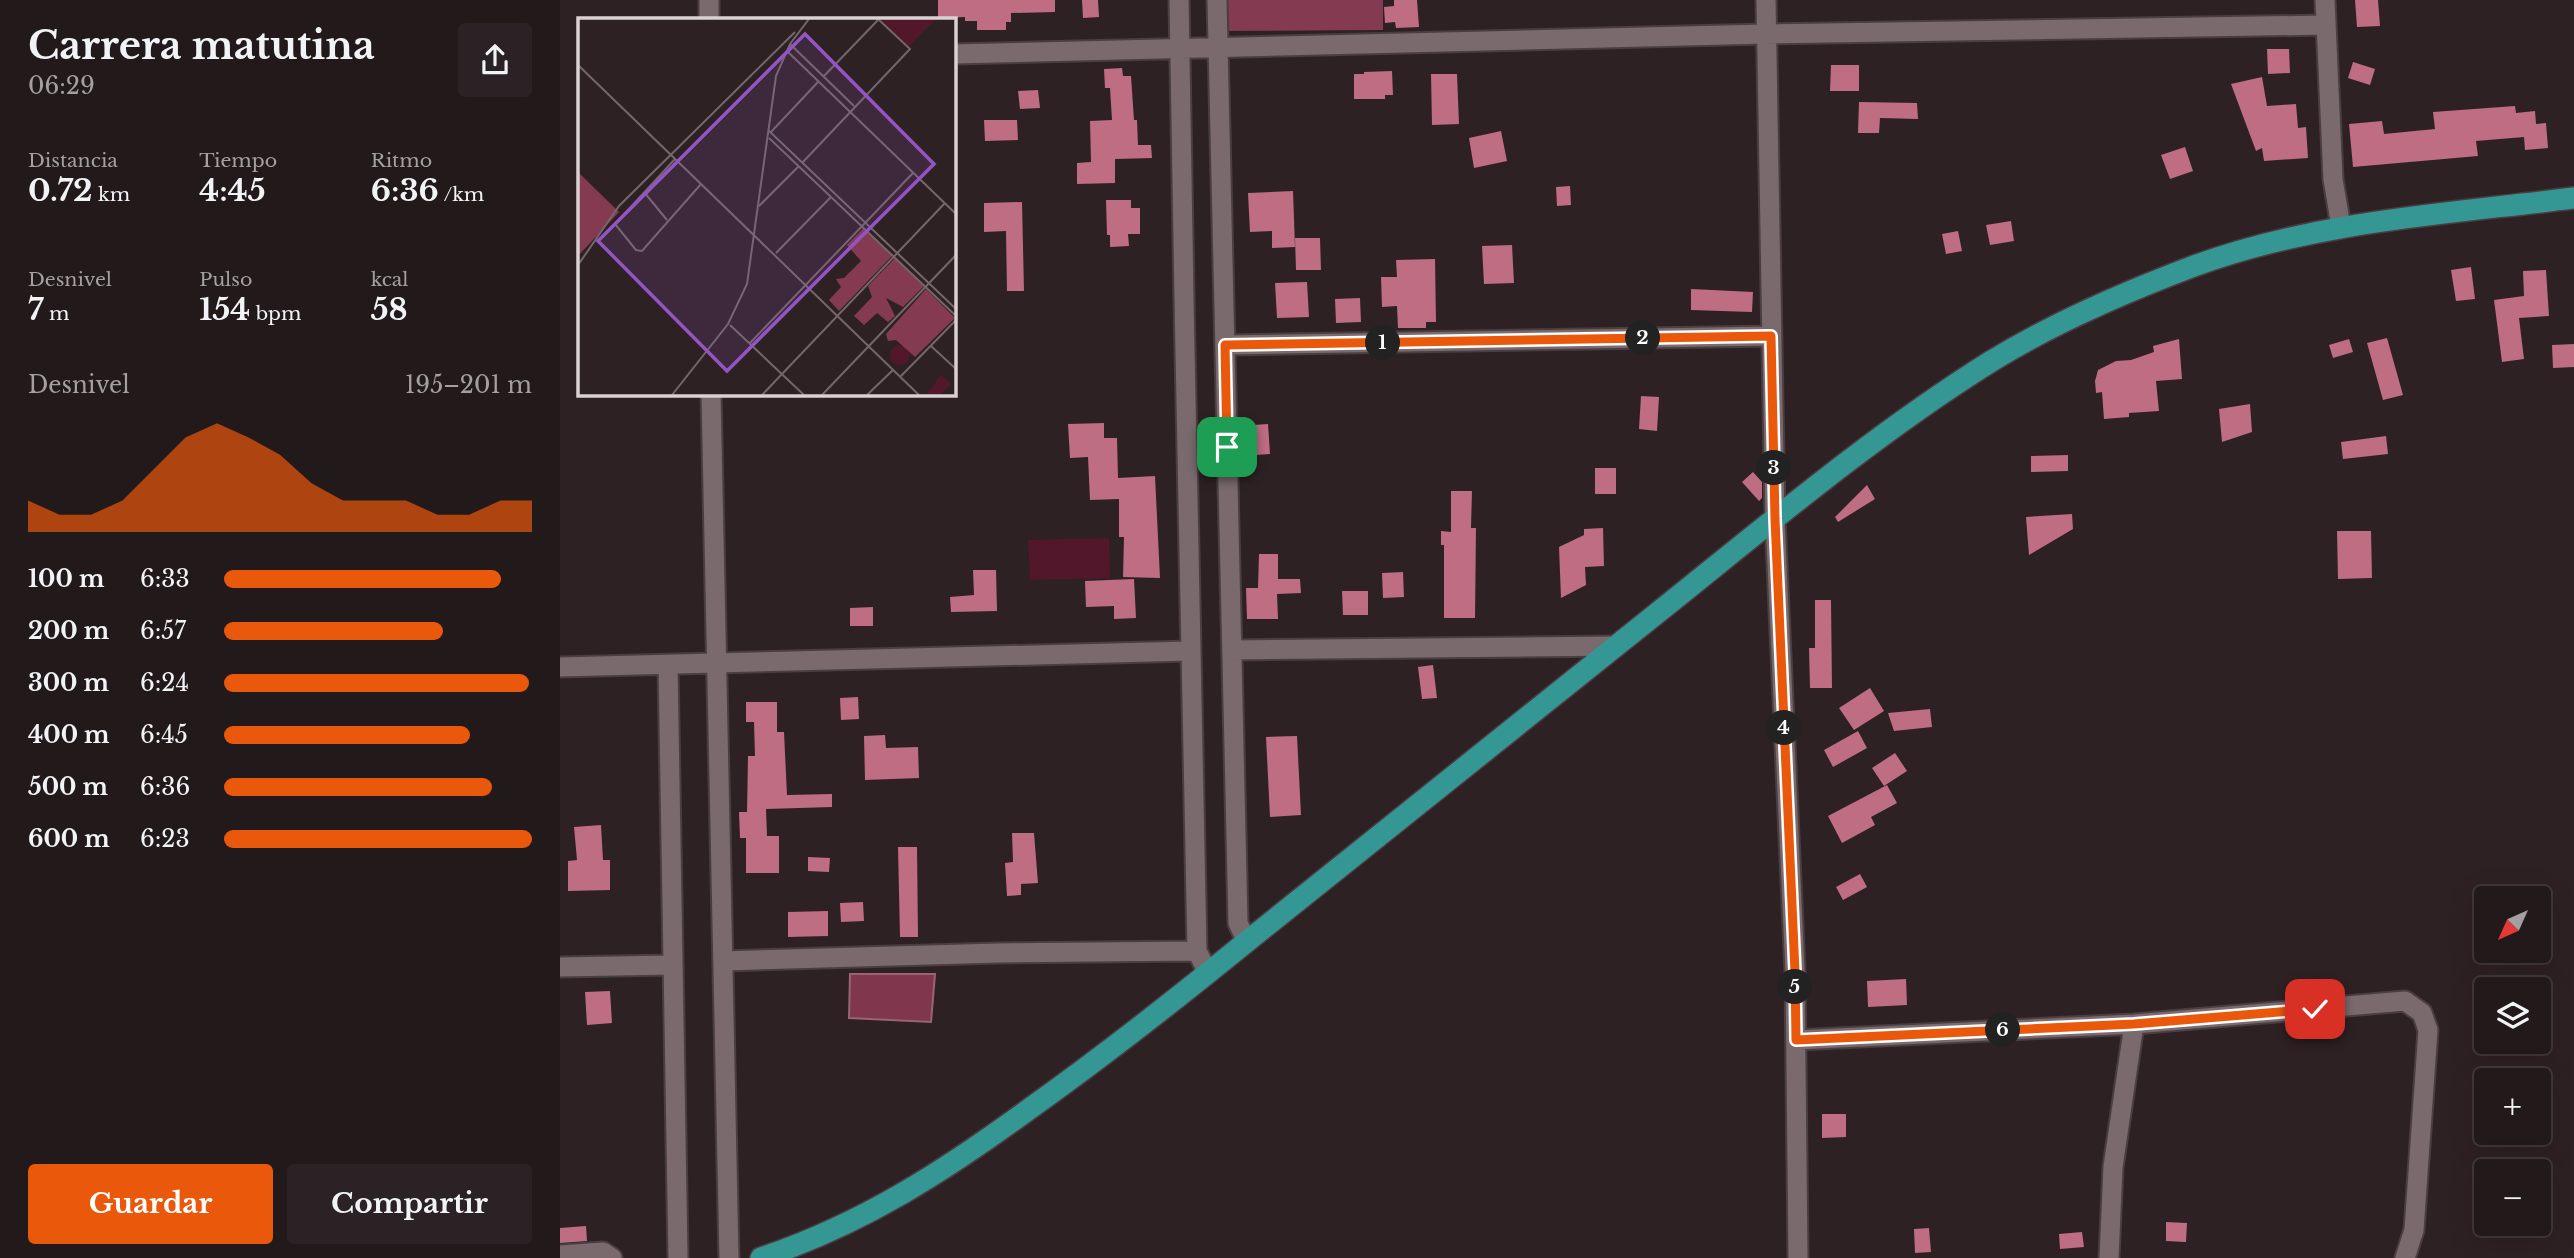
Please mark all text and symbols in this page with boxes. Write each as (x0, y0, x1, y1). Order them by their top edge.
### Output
inset map (578, 18, 956, 396)
text: Carrera matutina (28, 22, 375, 69)
button: share (458, 23, 532, 97)
text: 06:29 (28, 72, 95, 100)
text: Distancia (28, 149, 118, 172)
text: Tiempo (199, 149, 277, 172)
text: Ritmo (371, 149, 432, 172)
text: 0.72 (28, 172, 92, 209)
text: 4:45 (199, 172, 266, 209)
text: 6:36 (371, 172, 439, 209)
text: km (92, 183, 130, 206)
text: /km (439, 183, 484, 206)
text: Desnivel (28, 268, 112, 291)
text: Pulso (199, 268, 252, 291)
text: kcal (371, 268, 409, 291)
text: 7 (28, 291, 43, 328)
text: 154 (199, 291, 250, 328)
text: 58 (371, 291, 408, 328)
text: m (43, 302, 69, 325)
text: bpm (250, 302, 301, 325)
pin: 2 (1626, 320, 1660, 356)
pin: 1 (1366, 326, 1400, 360)
text: 2 (1636, 326, 1649, 349)
text: 1 (1378, 331, 1387, 354)
text: Desnivel (28, 371, 130, 399)
text: 195–201 m (405, 371, 532, 399)
pin (1197, 417, 1257, 477)
icon: arrive (1208, 428, 1246, 466)
pin: 3 (1756, 450, 1792, 486)
text: 3 (1767, 456, 1780, 479)
text: 100 m (28, 565, 104, 593)
text: 6:33 (140, 565, 190, 593)
text: 200 m (28, 617, 109, 645)
text: 6:57 (140, 617, 186, 645)
text: 300 m (28, 669, 109, 697)
text: 6:24 (140, 669, 189, 697)
pin: 4 (1766, 710, 1802, 746)
text: 4 (1777, 716, 1790, 739)
text: 400 m (28, 721, 110, 749)
text: 6:45 (140, 721, 188, 749)
text: 500 m (28, 773, 108, 801)
text: 6:36 (140, 773, 190, 801)
text: 600 m (28, 825, 110, 853)
text: 6:23 (140, 825, 190, 853)
north arrow (2474, 886, 2552, 962)
map controls (2474, 886, 2551, 1236)
pin: 5 (1778, 970, 1812, 1004)
text: 5 (1789, 975, 1800, 998)
button: layers (2474, 977, 2551, 1054)
pin (2285, 979, 2345, 1039)
icon: check (2296, 990, 2334, 1028)
pin: 6 (1986, 1012, 2020, 1048)
text: 6 (1996, 1018, 2009, 1041)
button: + (2474, 1068, 2551, 1145)
button: − (2474, 1159, 2551, 1236)
button: Guardar (28, 1164, 273, 1244)
button: Compartir (287, 1164, 532, 1244)

